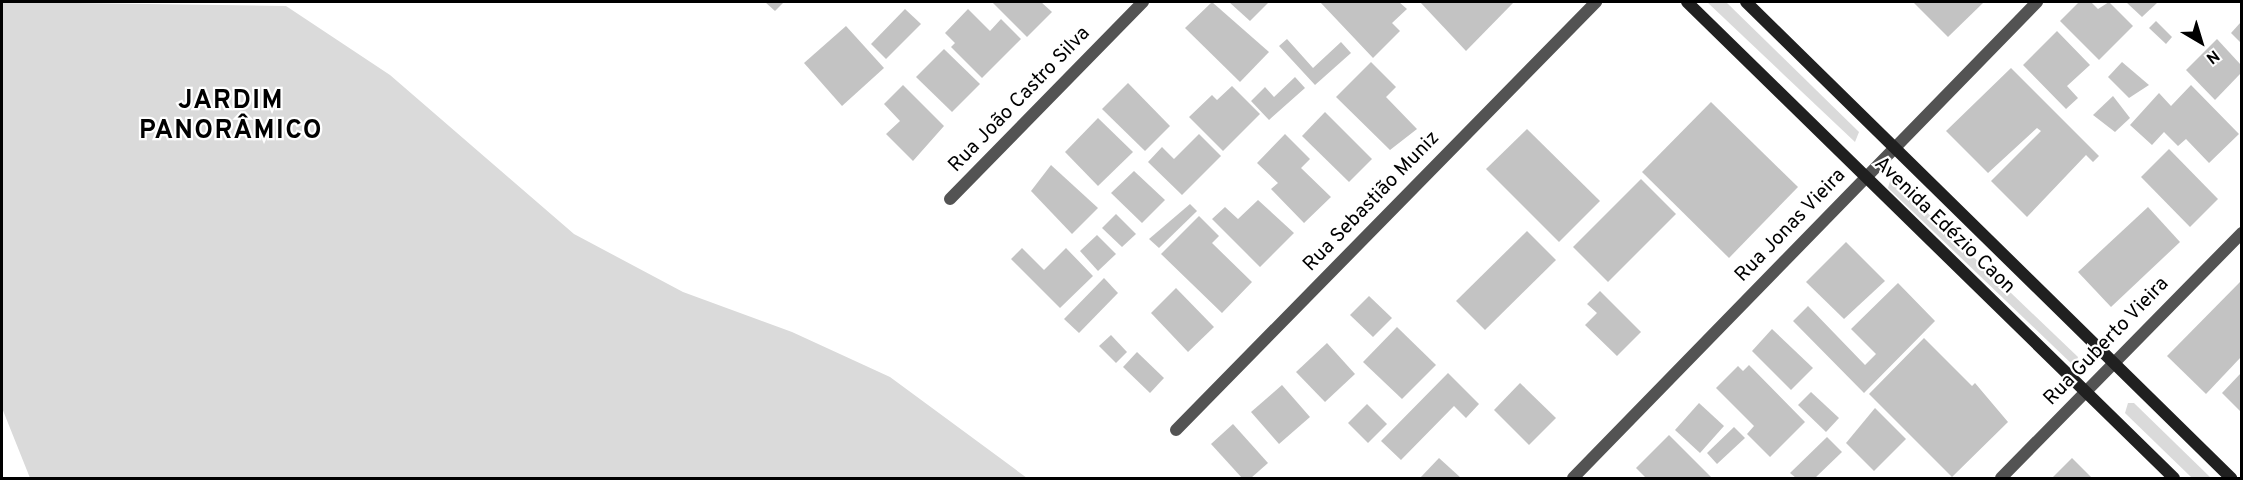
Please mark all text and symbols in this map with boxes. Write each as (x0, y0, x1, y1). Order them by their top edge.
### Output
north arrow (2171, 12, 2231, 72)
street label: Rua João Castro Silva (944, 22, 1096, 178)
text: N (2201, 45, 2223, 68)
district label: JARDIM PANORÂMICO (139, 86, 323, 148)
street label: Rua Sebastião Muniz (1299, 127, 1445, 277)
street label: Avenida Edézio Caon (1868, 152, 2020, 300)
street label: Rua Jonas Vieira (1730, 164, 1852, 288)
street label: Rua Guberto Vieira (2039, 272, 2175, 412)

